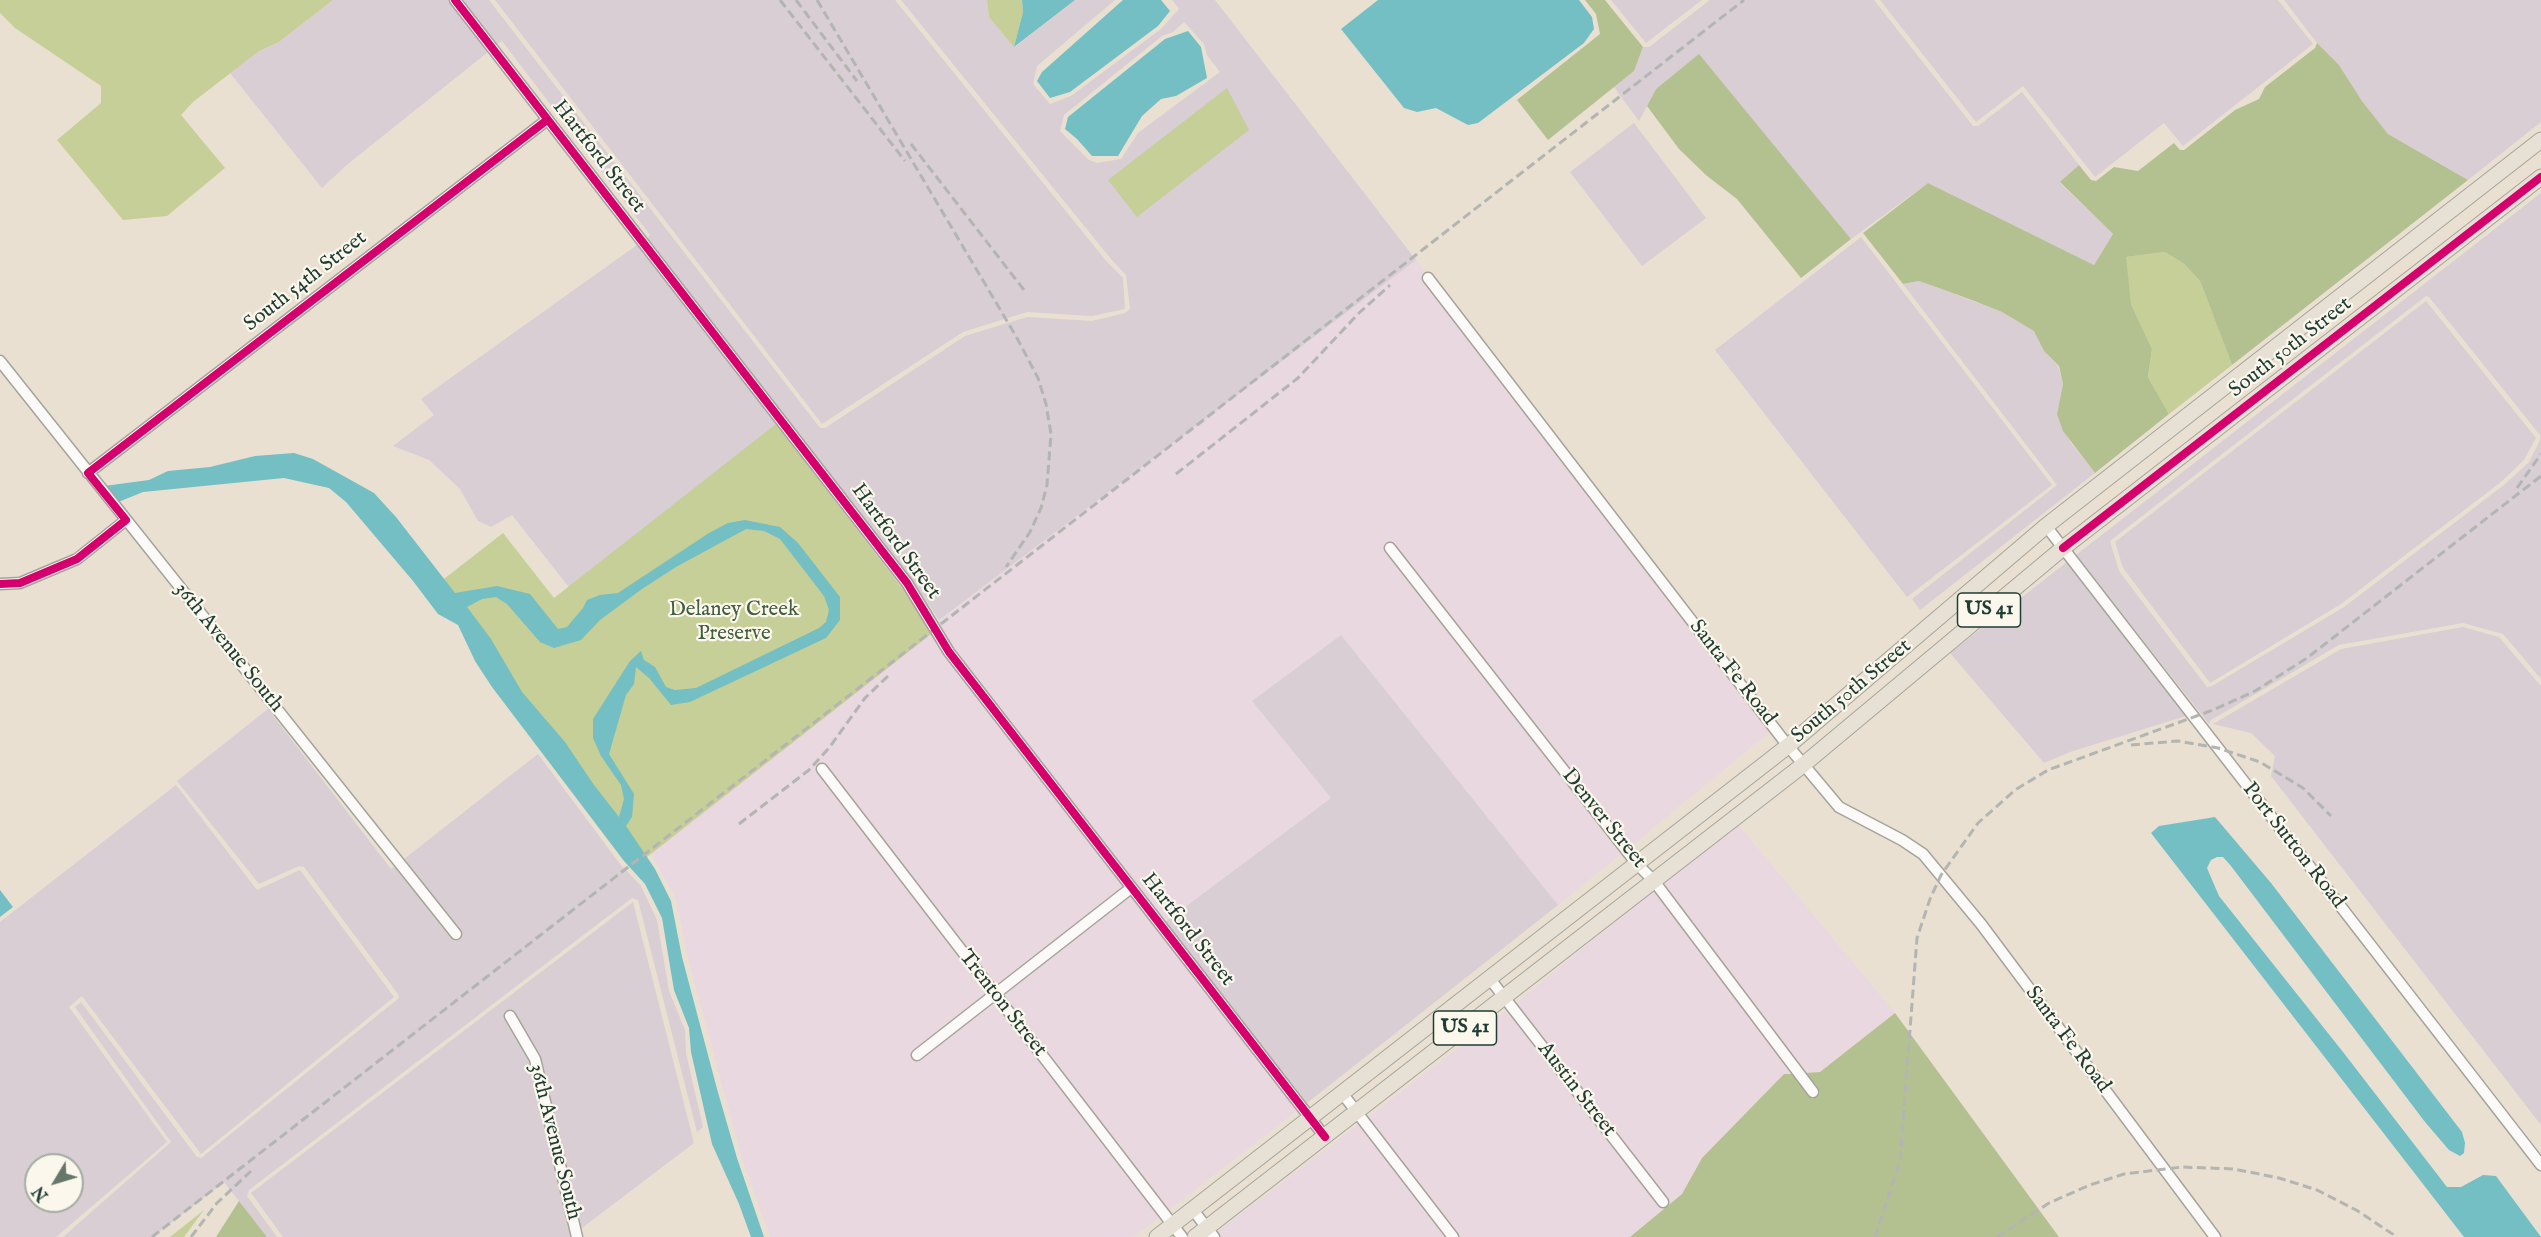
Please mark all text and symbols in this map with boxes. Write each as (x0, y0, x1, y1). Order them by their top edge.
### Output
street label: Hartford Street (546, 95, 650, 219)
street label: South 54th Street (240, 226, 372, 338)
street label: South 50th Street (2225, 292, 2357, 404)
street label: Hartford Street (845, 479, 945, 605)
street label: 36th Avenue South (168, 578, 288, 718)
road number: US 41 (1958, 593, 2020, 627)
park label: Delaney Creek Preserve (669, 598, 799, 648)
street label: Santa Fe Road (1683, 615, 1781, 731)
street label: South 50th Street (1787, 635, 1917, 749)
street label: Denver Street (1555, 764, 1651, 874)
street label: Port Sutton Road (2236, 778, 2350, 914)
street label: Hartford Street (1135, 868, 1239, 992)
street label: Trenton Street (953, 946, 1051, 1062)
street label: Santa Fe Road (2019, 982, 2115, 1098)
road number: US 41 (1434, 1011, 1496, 1045)
street label: Austin Street (1531, 1038, 1621, 1142)
street label: 36th Avenue South (522, 1061, 586, 1223)
north arrow (24, 1153, 84, 1213)
text: N (29, 1181, 54, 1204)

